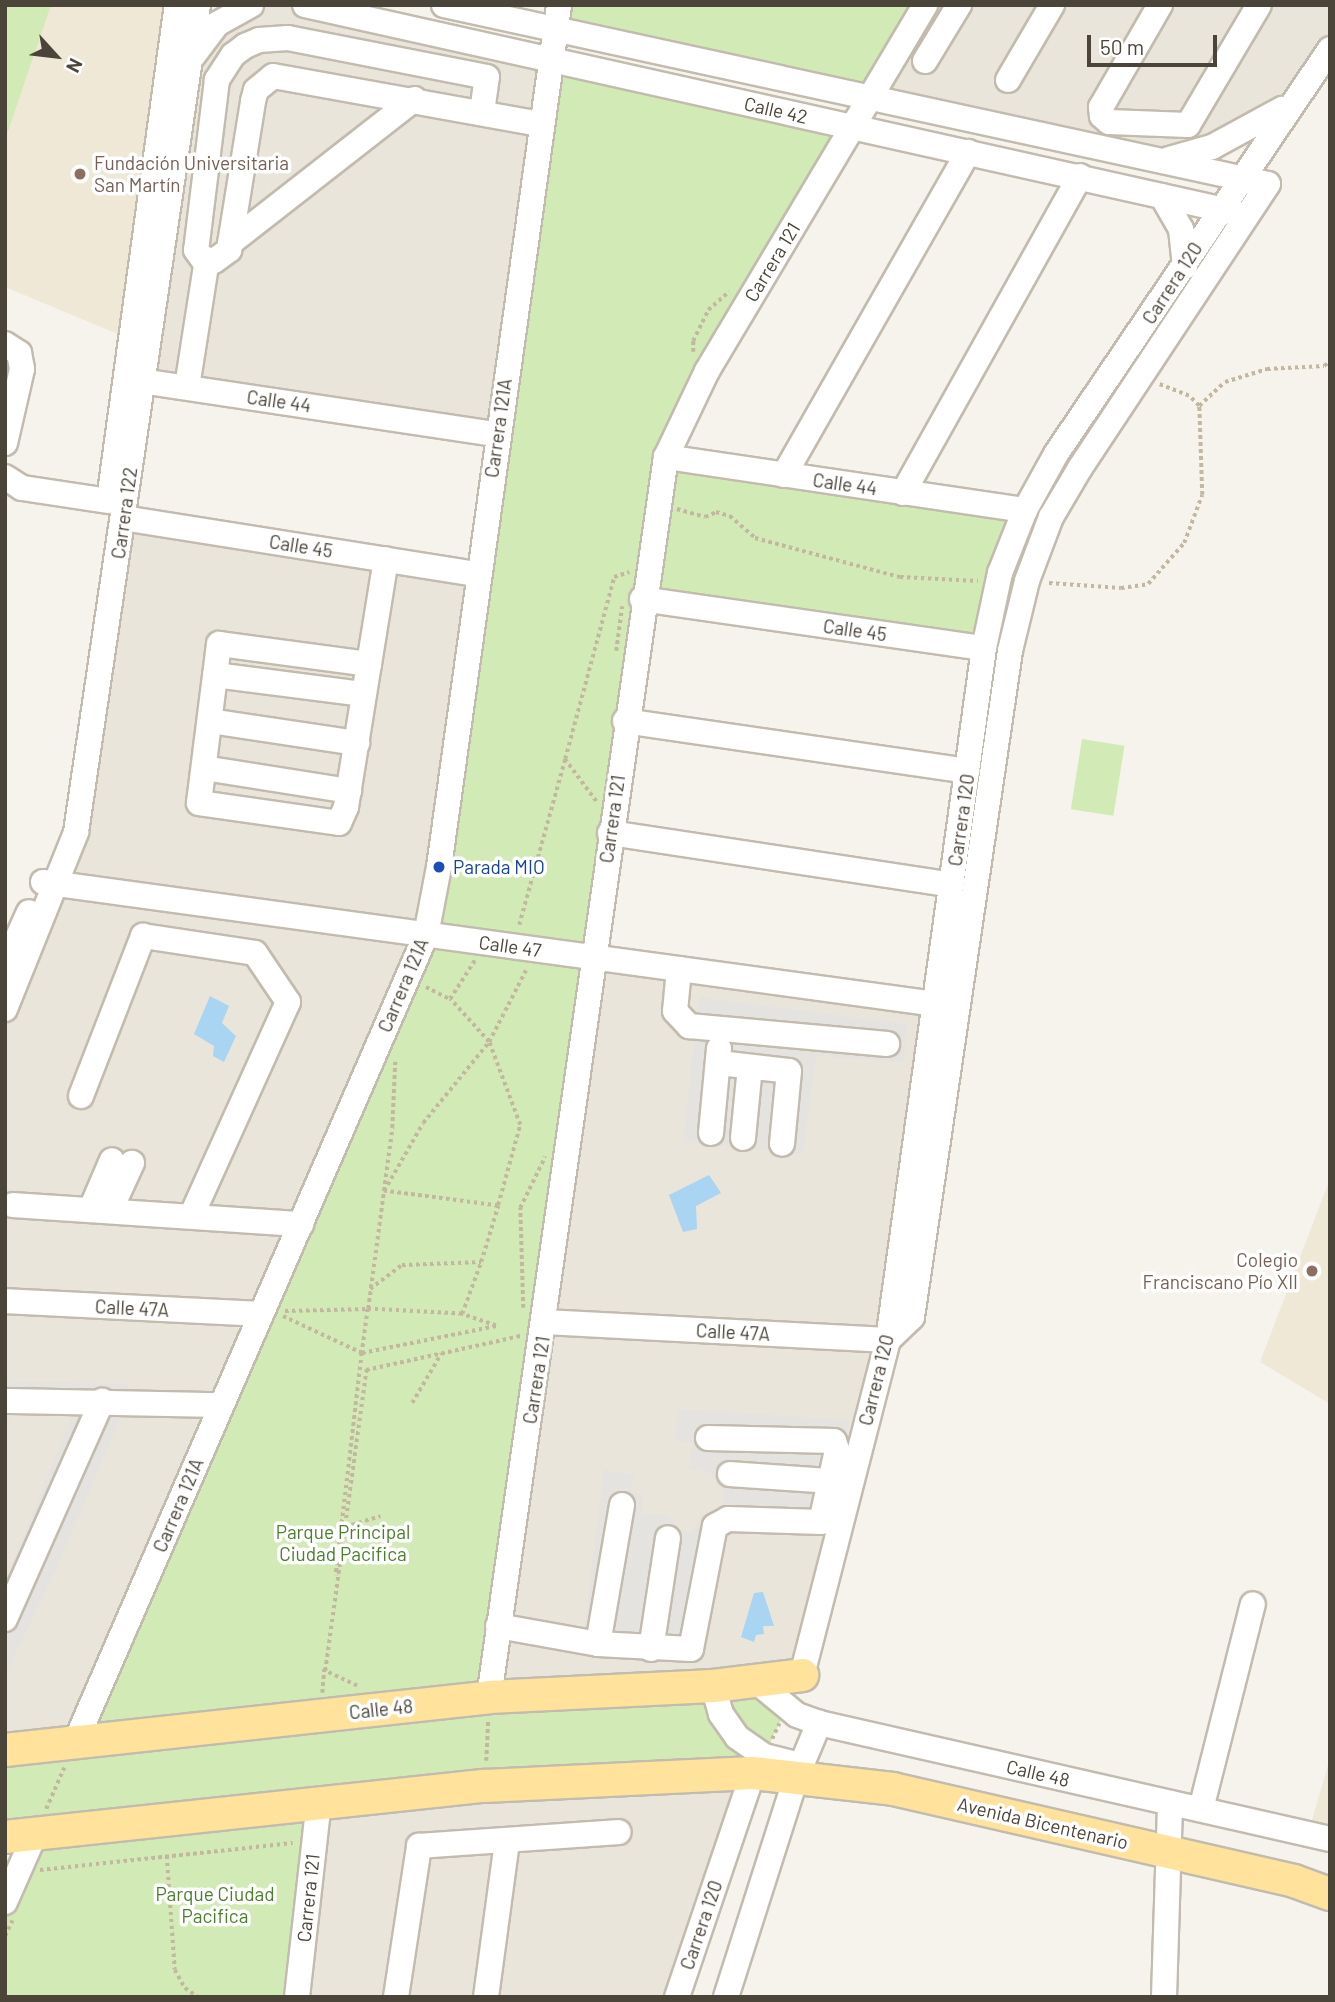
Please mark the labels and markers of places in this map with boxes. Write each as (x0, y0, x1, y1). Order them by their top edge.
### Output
place label: Fundación Universitaria San Martín (94, 152, 289, 196)
marker: Fundación Universitaria San Martín (72, 166, 88, 182)
place label: Parada MIO (453, 856, 545, 878)
marker: Parada MIO (431, 859, 447, 875)
place label: Colegio Franciscano Pío XII (1143, 1249, 1298, 1293)
marker: Colegio Franciscano Pío XII (1304, 1263, 1320, 1279)

